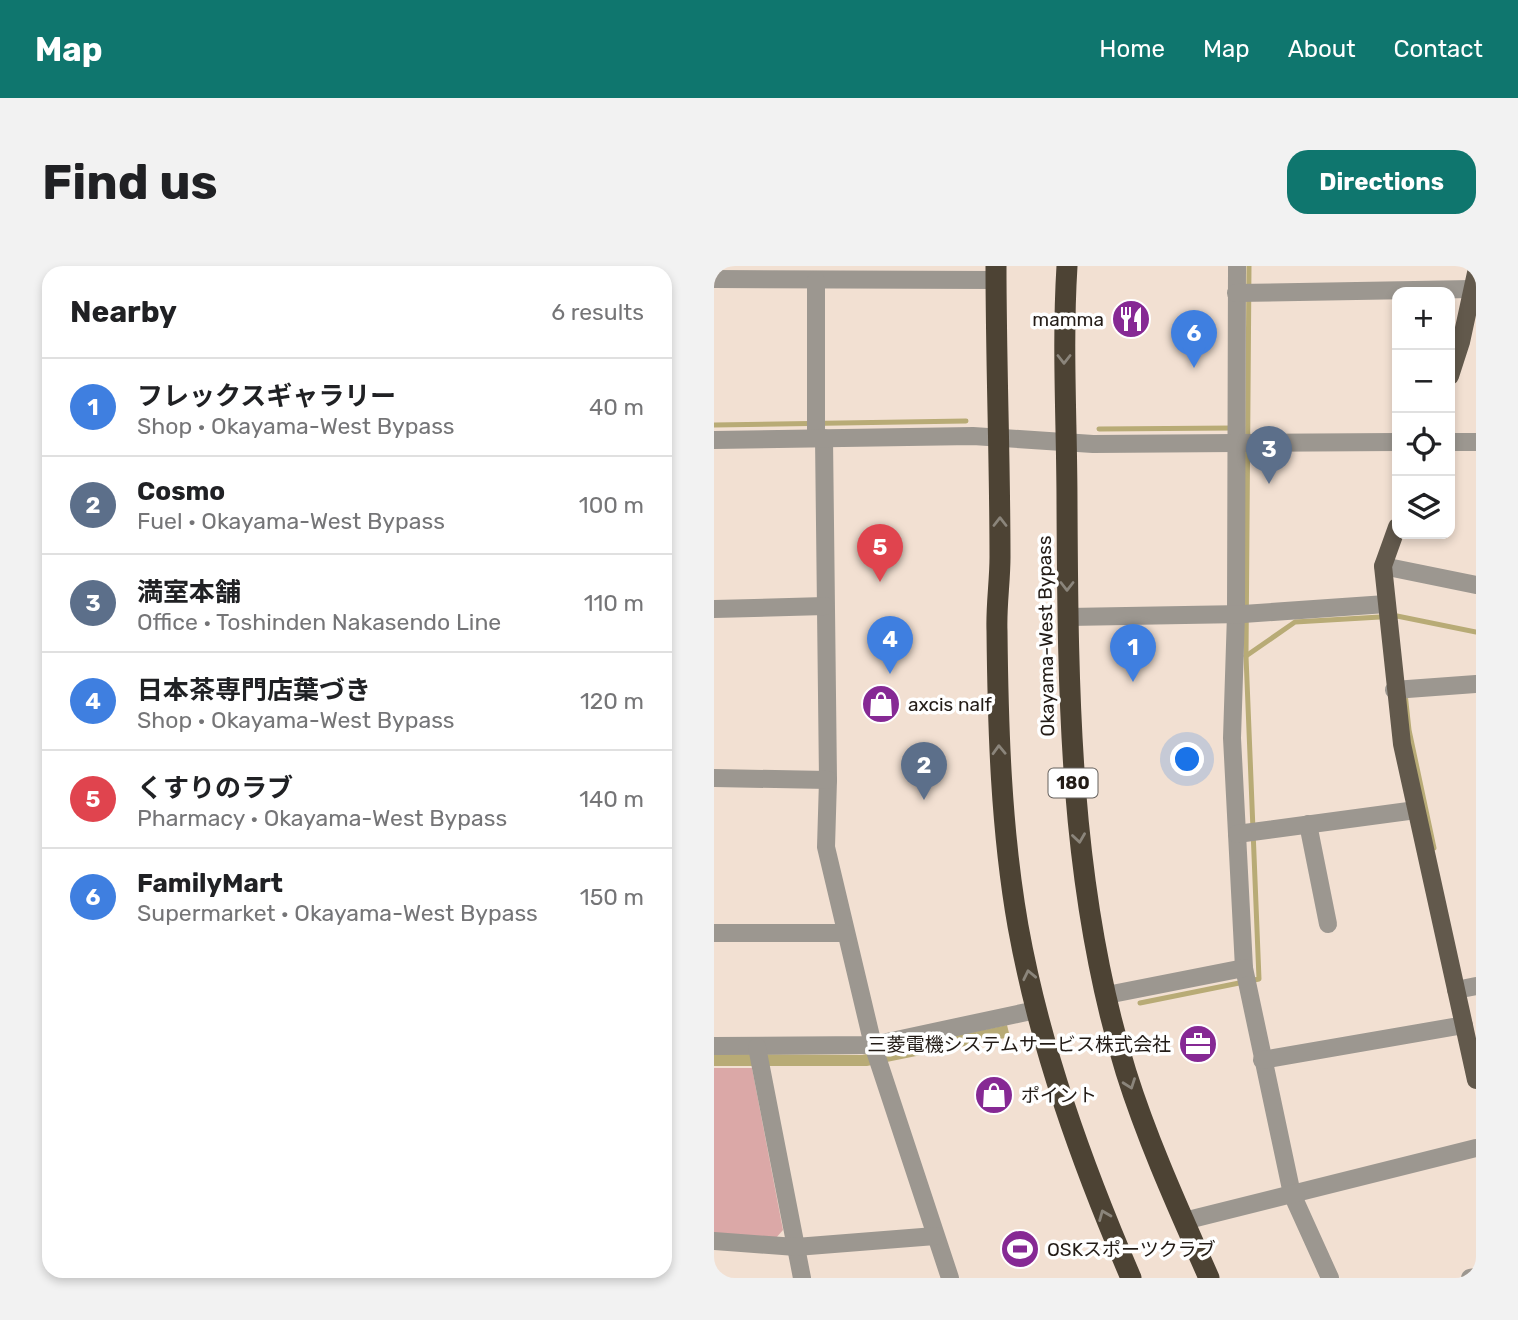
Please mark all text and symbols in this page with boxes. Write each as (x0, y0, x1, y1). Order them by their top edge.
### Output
text: Map (35, 30, 103, 69)
text: Home (1099, 35, 1165, 63)
text: Map (1203, 35, 1250, 63)
text: About (1288, 35, 1356, 63)
text: Contact (1394, 35, 1483, 63)
button: Directions (1287, 150, 1476, 214)
text: Find us (42, 153, 218, 211)
map controls (1392, 287, 1455, 539)
button: + (1392, 287, 1455, 350)
text: Nearby (70, 294, 177, 330)
text: 6 results (551, 298, 644, 326)
restaurant icon: mamma (1110, 298, 1152, 340)
place label: mamma (1032, 308, 1104, 331)
pin: 6 (1171, 310, 1217, 368)
button: − (1392, 350, 1455, 413)
one-way arrow (1056, 354, 1072, 364)
text: フレックスギャラリー (137, 381, 396, 412)
text: 1 (87, 393, 99, 421)
text: 40 m (589, 393, 644, 421)
text: Shop · Okayama-West Bypass (137, 412, 455, 440)
button: locate (1392, 413, 1455, 476)
pin: 3 (1246, 426, 1292, 484)
text: Cosmo (137, 476, 225, 507)
button: layers (1392, 476, 1455, 539)
text: 2 (86, 491, 100, 519)
text: 100 m (579, 491, 644, 519)
text: Fuel · Okayama-West Bypass (137, 507, 445, 535)
one-way arrow (992, 517, 1008, 527)
pin: 5 (857, 524, 903, 582)
street label: Okayama-West Bypass (1033, 535, 1059, 737)
text: 満室本舗 (137, 577, 241, 608)
one-way arrow (1060, 581, 1075, 592)
text: 3 (85, 589, 101, 617)
text: 110 m (584, 589, 644, 617)
text: Office · Toshinden Nakasendo Line (137, 608, 501, 636)
pin: 4 (867, 616, 913, 674)
pin: 1 (1110, 624, 1156, 682)
text: 日本茶専門店葉づき (137, 675, 371, 706)
shop icon: axcis nalf (860, 683, 902, 725)
text: 4 (85, 687, 101, 715)
text: 120 m (580, 687, 644, 715)
place label: axcis nalf (908, 693, 993, 716)
text: Shop · Okayama-West Bypass (137, 706, 455, 734)
pin: 2 (901, 742, 947, 800)
your location (1170, 742, 1204, 776)
one-way arrow (992, 744, 1007, 755)
road number: 180 (1048, 769, 1098, 798)
text: くすりのラブ (137, 773, 293, 804)
text: 5 (86, 785, 100, 813)
text: 140 m (579, 785, 644, 813)
text: Pharmacy · Okayama-West Bypass (137, 804, 507, 832)
one-way arrow (1071, 832, 1086, 844)
text: FamilyMart (137, 868, 283, 899)
text: 6 (86, 883, 100, 911)
text: 150 m (580, 883, 644, 911)
text: Supermarket · Okayama-West Bypass (137, 899, 538, 927)
one-way arrow (1022, 969, 1037, 981)
office icon: 三菱電機システムサービス株式会社 (1177, 1023, 1219, 1065)
place label: 三菱電機システムサービス株式会社 (868, 1033, 1171, 1056)
shop icon: ポイント (973, 1074, 1015, 1116)
one-way arrow (1122, 1077, 1136, 1089)
place label: ポイント (1021, 1084, 1097, 1107)
one-way arrow (1099, 1210, 1113, 1222)
sports icon: OSKスポーツクラブ (999, 1228, 1041, 1270)
place label: OSKスポーツクラブ (1047, 1238, 1216, 1261)

